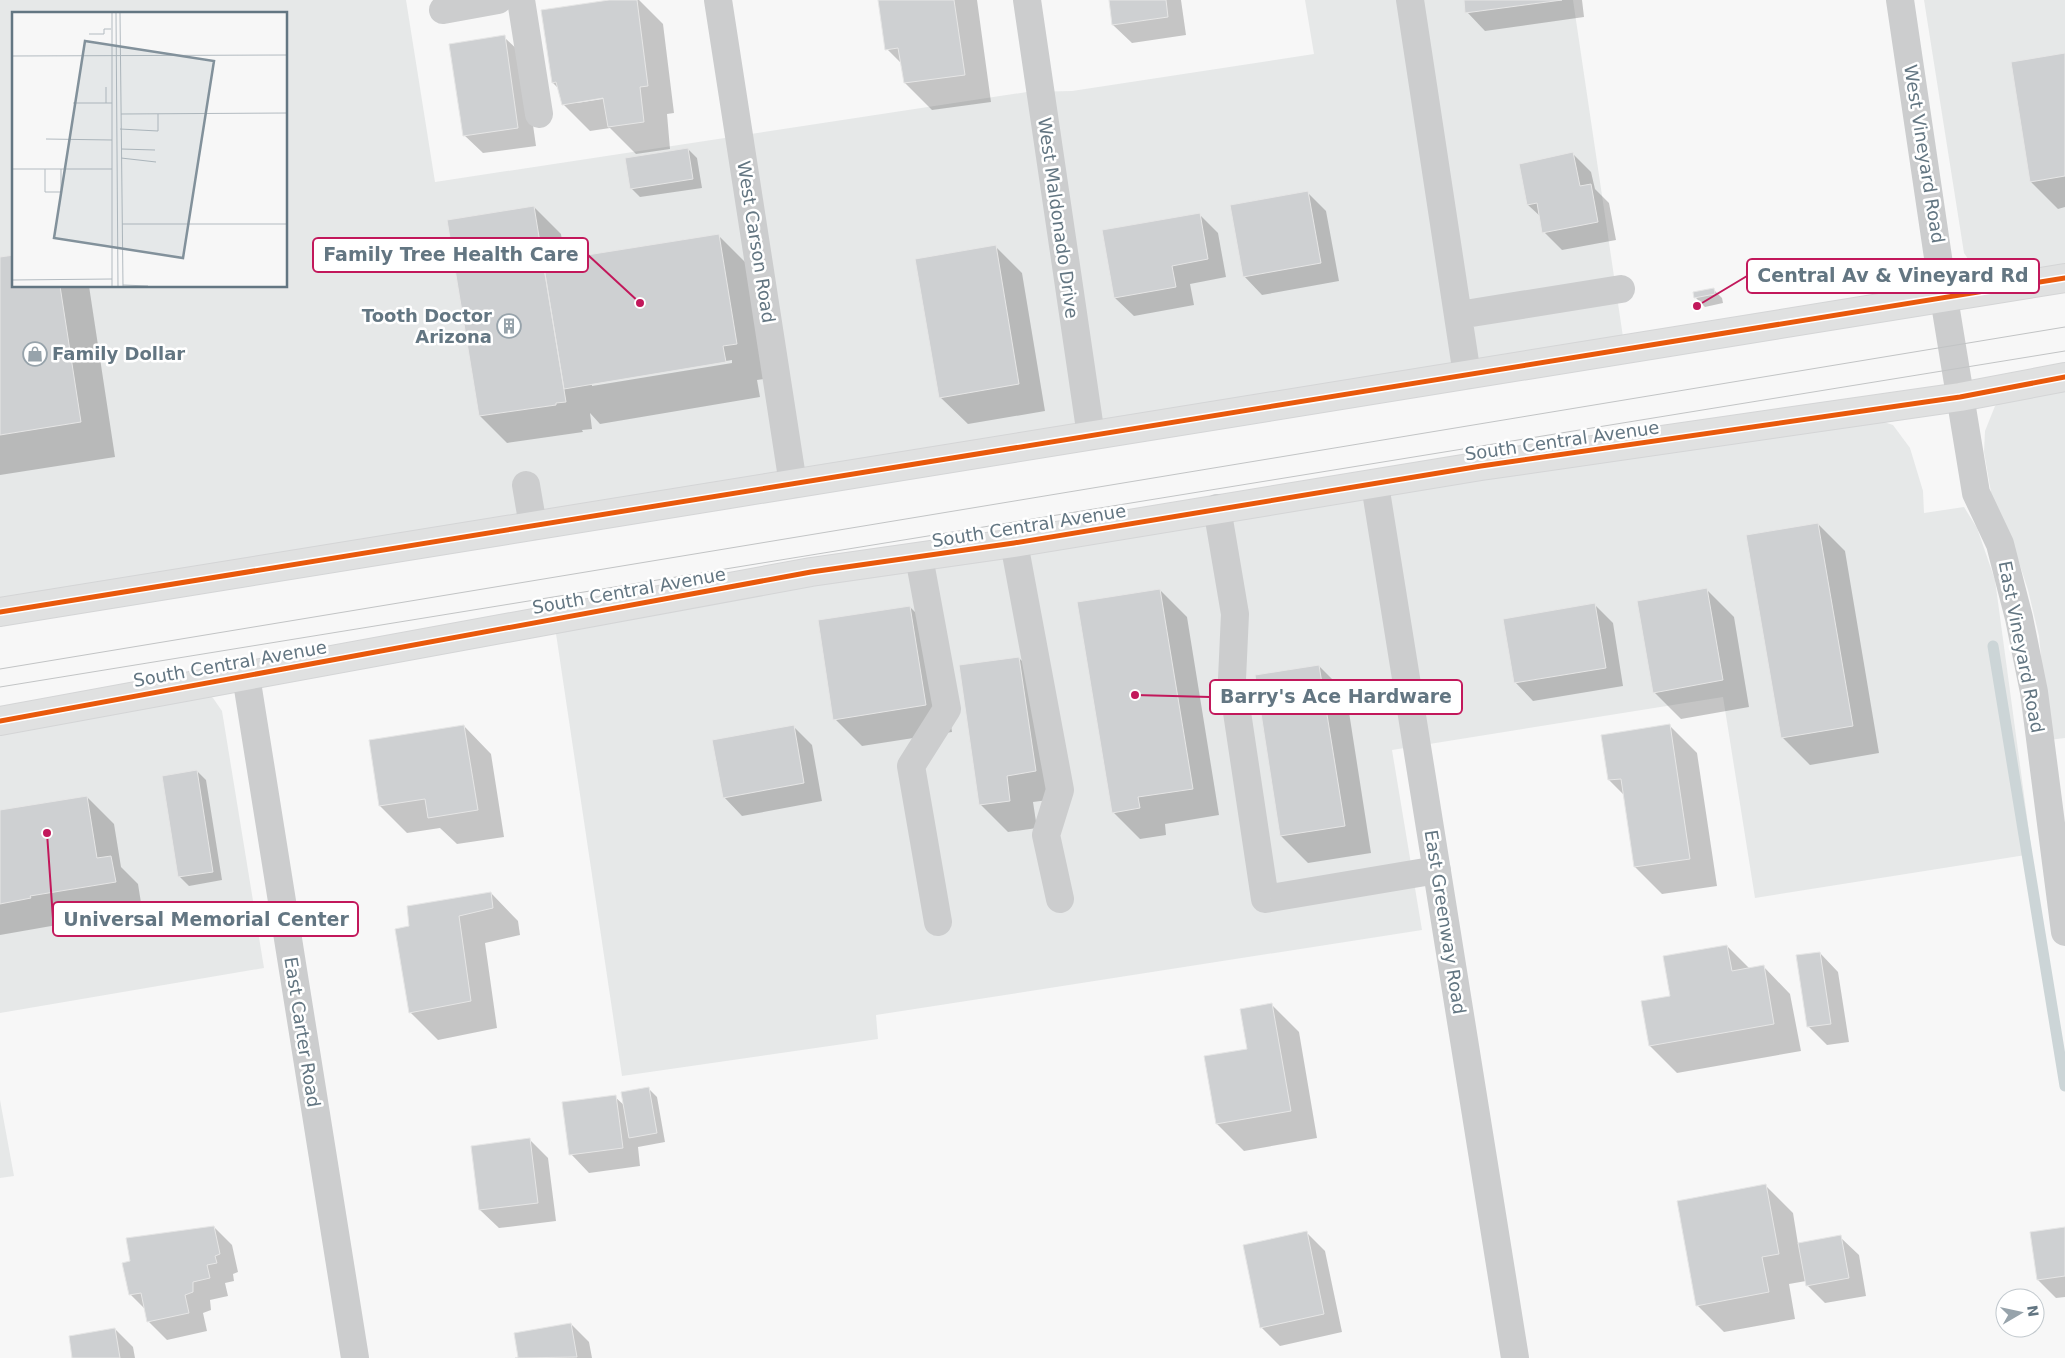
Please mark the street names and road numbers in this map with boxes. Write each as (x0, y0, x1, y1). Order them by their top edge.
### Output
street label: West Vineyard Road (1900, 63, 1949, 245)
street label: West Maldonado Drive (1034, 116, 1083, 320)
street label: West Carson Road (733, 159, 780, 324)
street label: South Central Avenue (1463, 416, 1661, 465)
street label: South Central Avenue (930, 500, 1127, 551)
street label: East Vineyard Road (1994, 559, 2048, 735)
street label: South Central Avenue (530, 563, 727, 618)
street label: South Central Avenue (131, 636, 328, 691)
street label: East Greenway Road (1421, 828, 1470, 1016)
street label: East Carter Road (280, 955, 325, 1109)

